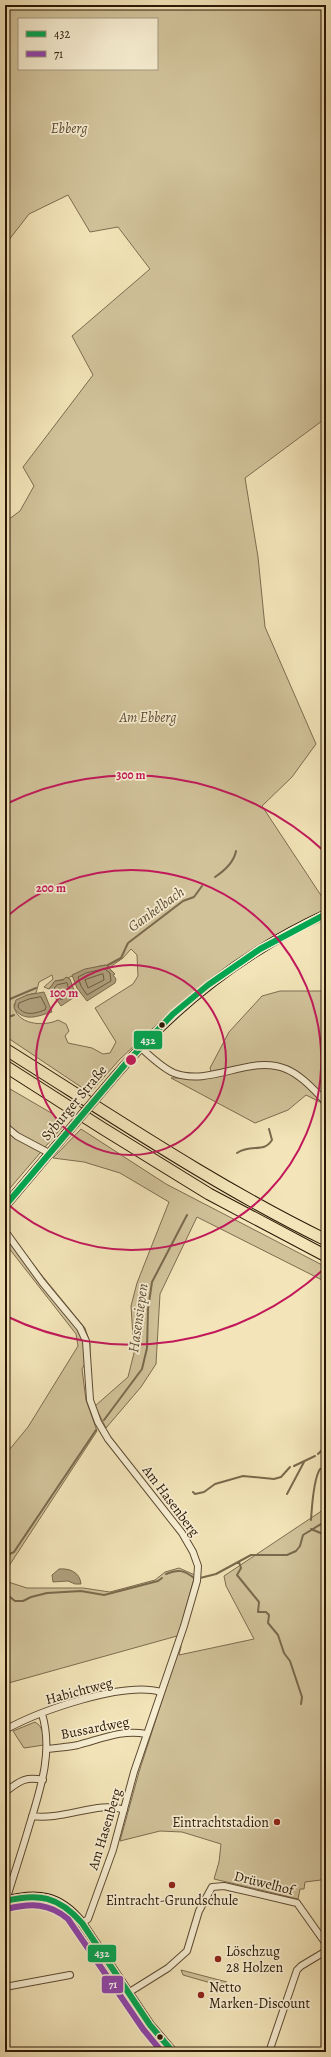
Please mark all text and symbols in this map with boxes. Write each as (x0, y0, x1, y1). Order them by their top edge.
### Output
legend (18, 18, 158, 70)
text: 432 (54, 26, 70, 42)
text: 71 (54, 46, 63, 62)
park label: Ebberg (51, 119, 88, 138)
park label: Am Ebberg (119, 708, 177, 727)
text: 300 m (116, 767, 146, 783)
text: 200 m (36, 880, 66, 896)
water label: Gankelbach (124, 882, 188, 936)
text: 100 m (50, 985, 78, 1001)
unlabelled marker (157, 1020, 167, 1030)
line badge: 432 (133, 1030, 163, 1050)
text: 432 (140, 1033, 156, 1048)
centre of rings (124, 1053, 138, 1067)
street label: Syburger Straße (37, 1061, 111, 1145)
water label: Hasensiepen (123, 1282, 153, 1354)
street label: Am Hasenberg (137, 1461, 204, 1540)
street label: Habichtweg (43, 1673, 115, 1709)
street label: Bussardweg (59, 1712, 131, 1744)
street label: Am Hasenberg (83, 1786, 126, 1873)
place label: Eintrachtstadion (172, 1813, 269, 1832)
marker: Eintrachtstadion (272, 1817, 282, 1827)
street label: Drüwelhof (232, 1866, 298, 1900)
marker: Eintracht-Grundschule (167, 1880, 177, 1890)
place label: Eintracht-Grundschule (106, 1891, 238, 1910)
place label: Löschzug 28 Holzen (226, 1942, 284, 1977)
line badge: 432 (87, 1944, 117, 1963)
text: 432 (94, 1946, 110, 1961)
marker: Löschzug 28 Holzen (213, 1954, 223, 1964)
line badge: 71 (101, 1975, 124, 1994)
text: 71 (109, 1977, 117, 1992)
place label: Netto Marken-Discount (209, 1978, 310, 2013)
marker: Netto Marken-Discount (196, 1990, 206, 2000)
unlabelled marker (155, 2032, 165, 2042)

